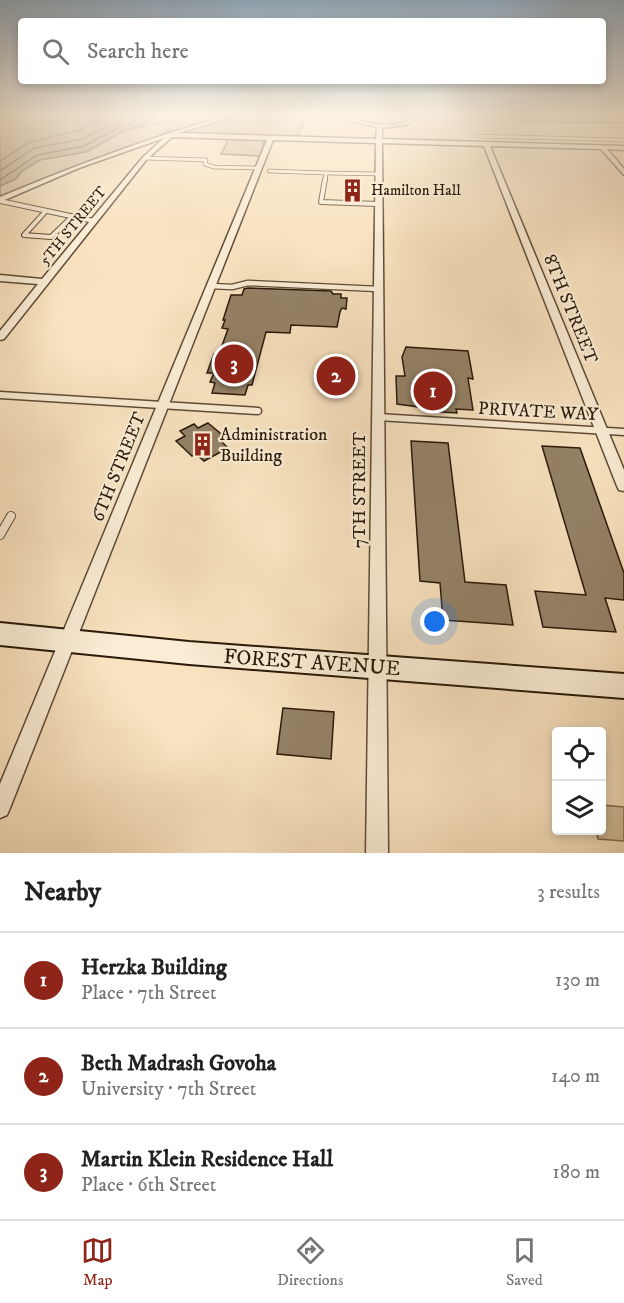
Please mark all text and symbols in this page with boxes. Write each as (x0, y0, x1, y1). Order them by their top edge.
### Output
search box (18, 18, 606, 84)
icon: search (39, 35, 72, 68)
text: Search here (87, 38, 189, 65)
building icon: Hamilton Hall (340, 177, 366, 203)
place label: Hamilton Hall (371, 181, 461, 200)
street label: 5TH STREET (35, 182, 111, 269)
street label: 8TH STREET (538, 251, 602, 367)
pin: 3 (214, 342, 254, 386)
pin: 2 (316, 354, 356, 398)
pin: 1 (414, 368, 452, 414)
street label: PRIVATE WAY (477, 398, 599, 426)
street label: 6TH STREET (87, 409, 151, 525)
place label: Administration Building (220, 424, 328, 467)
building icon: Administration Building (189, 432, 215, 458)
street label: 7TH STREET (349, 432, 371, 548)
your location (420, 607, 449, 636)
street label: FOREST AVENUE (223, 644, 401, 682)
map controls (552, 727, 606, 835)
button: locate (552, 727, 606, 781)
button: layers (552, 781, 606, 835)
text: Nearby (24, 876, 101, 909)
text: 3 results (537, 880, 600, 905)
text: Herzka Building (81, 954, 227, 981)
text: 1 (40, 968, 47, 993)
text: 130 m (555, 968, 600, 993)
text: Place · 7th Street (81, 981, 216, 1006)
text: Beth Madrash Govoha (81, 1050, 276, 1077)
text: 2 (39, 1064, 48, 1089)
text: 140 m (551, 1064, 600, 1089)
text: University · 7th Street (81, 1077, 256, 1102)
text: Martin Klein Residence Hall (81, 1146, 333, 1173)
text: 3 (40, 1160, 47, 1185)
text: 180 m (553, 1160, 600, 1185)
text: Place · 6th Street (81, 1173, 216, 1198)
tab: Map (81, 1234, 114, 1290)
tab: Directions (277, 1234, 343, 1290)
tab: Saved (506, 1234, 543, 1290)

